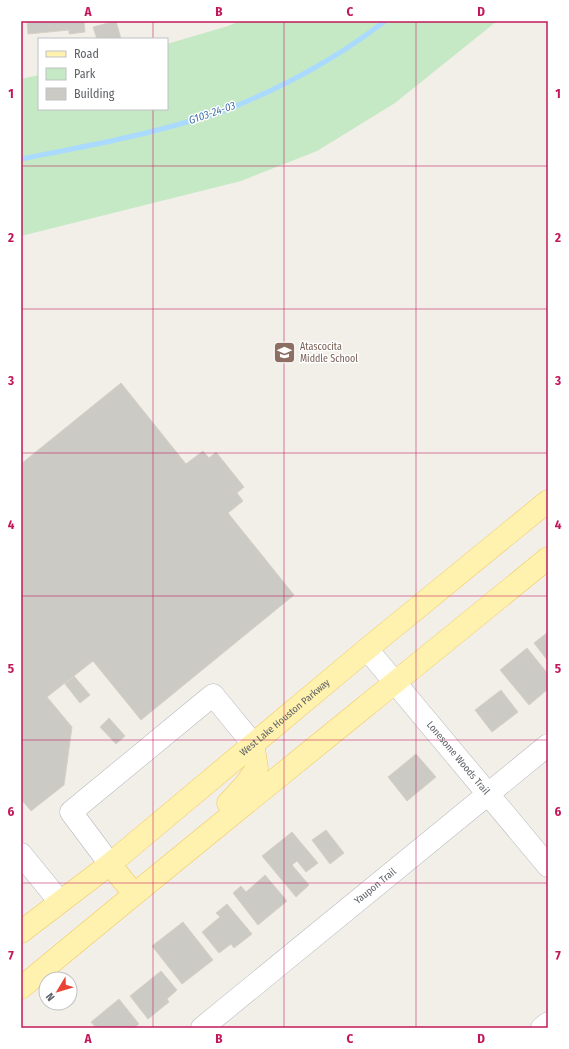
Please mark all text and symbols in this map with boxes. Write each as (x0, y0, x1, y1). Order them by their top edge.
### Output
text: A (83, 4, 92, 19)
text: B (215, 4, 223, 19)
text: C (347, 4, 354, 19)
text: D (477, 4, 485, 19)
legend (38, 38, 168, 110)
text: Road (74, 47, 99, 61)
text: Park (74, 67, 96, 81)
text: 1 (8, 86, 14, 101)
text: 1 (555, 86, 561, 101)
text: Building (74, 87, 115, 101)
water label: G103-24-03 (187, 99, 237, 127)
text: 2 (7, 230, 14, 245)
text: 2 (554, 230, 561, 245)
school or university icon: Atascocita Middle School (271, 340, 297, 366)
place label: Atascocita Middle School (300, 341, 358, 365)
text: 3 (7, 373, 14, 388)
text: 3 (554, 373, 561, 388)
text: 4 (8, 517, 15, 532)
text: 4 (555, 517, 562, 532)
text: 5 (8, 661, 14, 676)
text: 5 (555, 661, 561, 676)
street label: West Lake Houston Parkway (237, 676, 333, 759)
street label: Lonesome Woods Trail (424, 719, 492, 797)
text: 6 (8, 804, 15, 819)
text: 6 (555, 804, 562, 819)
street label: Yaupon Trail (352, 865, 399, 907)
text: 7 (8, 948, 14, 963)
text: 7 (555, 948, 561, 963)
north arrow (38, 971, 78, 1011)
text: N (43, 990, 58, 1003)
text: A (83, 1031, 92, 1046)
text: B (215, 1031, 223, 1046)
text: C (347, 1031, 354, 1046)
text: D (477, 1031, 485, 1046)

